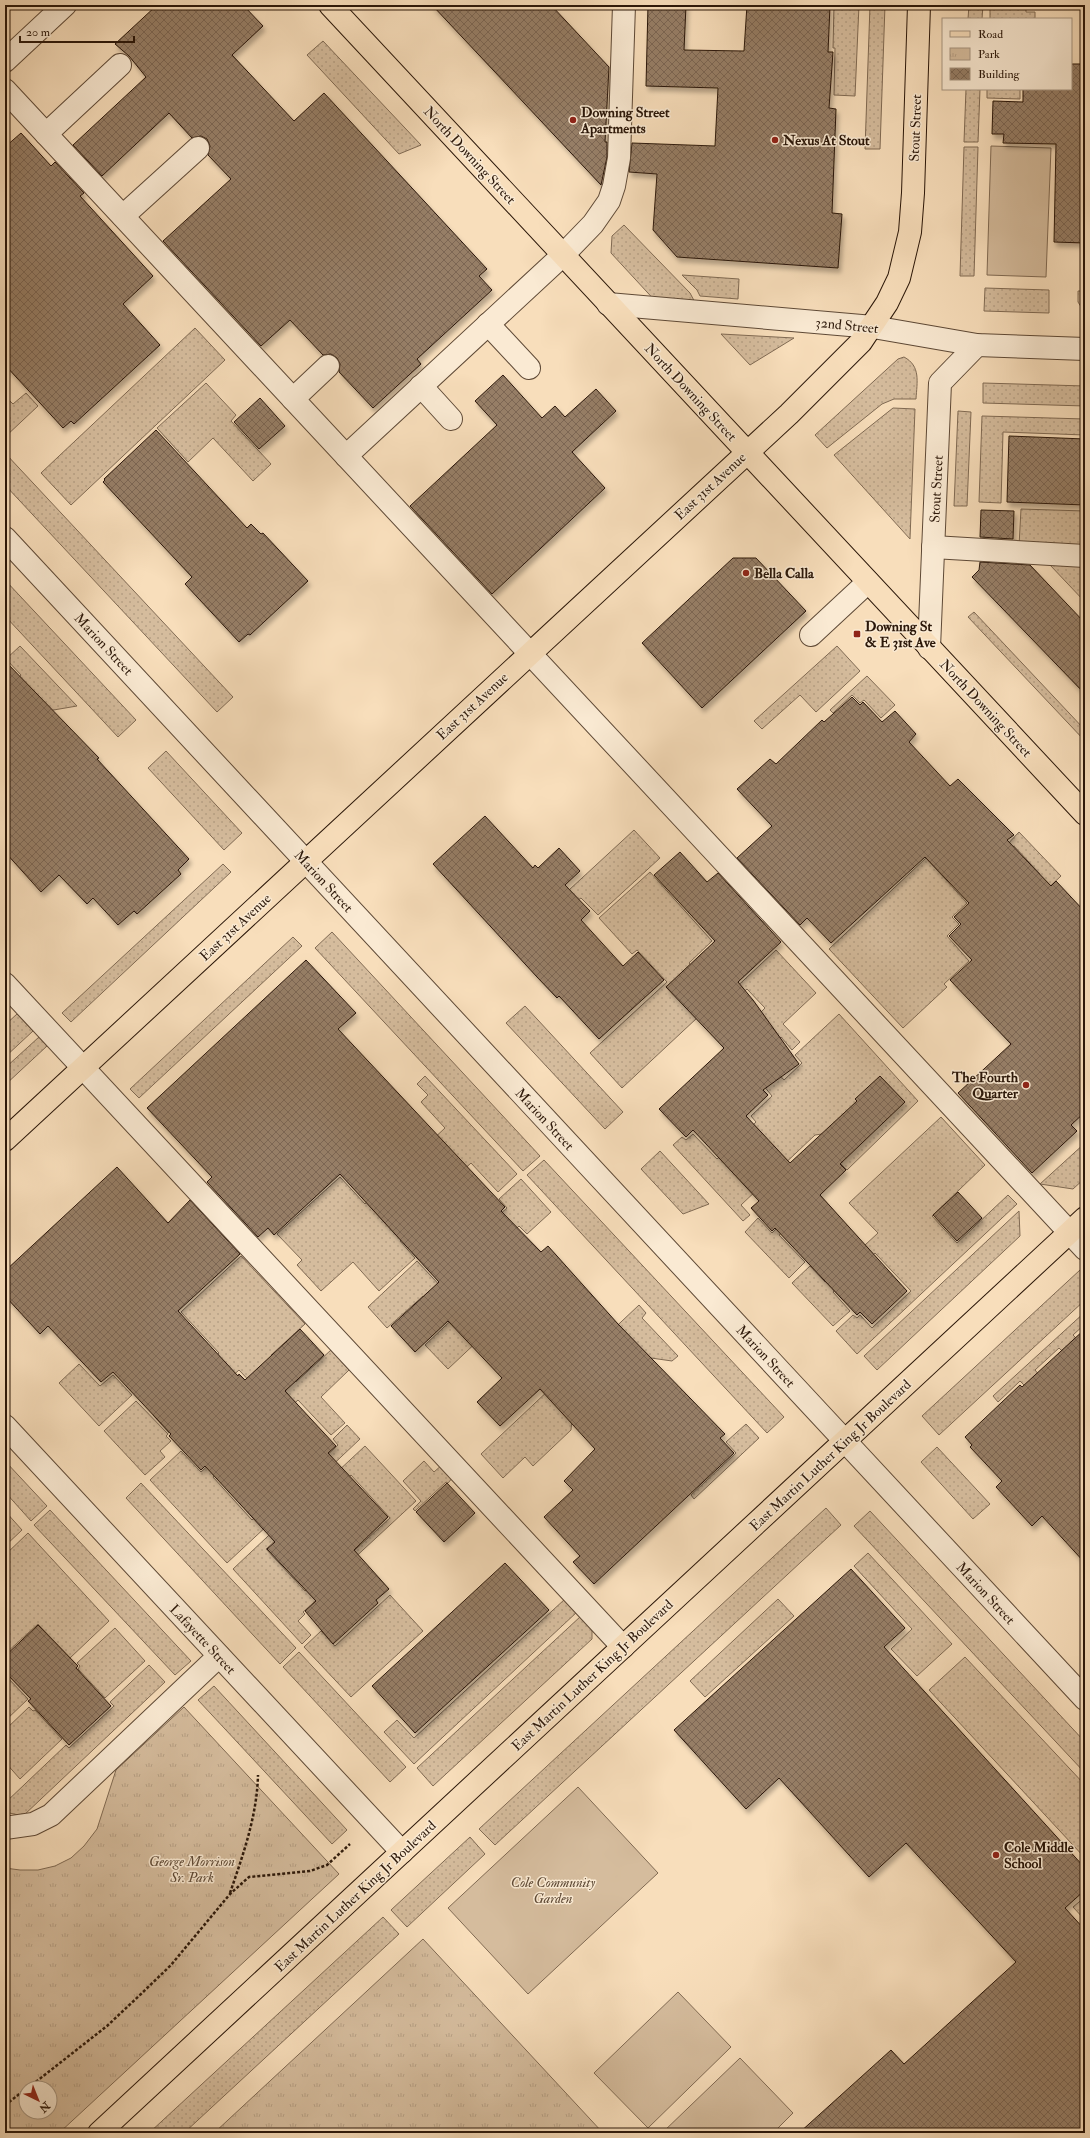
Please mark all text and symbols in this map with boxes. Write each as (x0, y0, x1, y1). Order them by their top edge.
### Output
scale bar (20, 18, 134, 44)
legend (942, 18, 1072, 90)
text: 20 m (26, 25, 51, 40)
text: Road (978, 27, 1003, 42)
text: Park (978, 47, 1000, 62)
text: Building (978, 67, 1021, 82)
street label: Stout Street (906, 94, 925, 162)
street label: North Downing Street (420, 103, 520, 208)
place label: Downing Street Apartments (580, 104, 670, 138)
marker: Downing Street Apartments (568, 115, 578, 125)
place label: Nexus At Stout (782, 132, 870, 149)
marker: Nexus At Stout (770, 135, 780, 145)
street label: 32nd Street (815, 314, 880, 337)
street label: North Downing Street (641, 340, 741, 445)
street label: East 31st Avenue (671, 449, 750, 524)
street label: Stout Street (926, 454, 947, 523)
place label: Bella Calla (754, 565, 815, 582)
marker: Bella Calla (741, 568, 751, 578)
street label: Marion Street (71, 610, 137, 679)
place label: Downing St & E 31st Ave (865, 618, 936, 651)
marker: Downing St & E 31st Ave (852, 629, 862, 639)
street label: North Downing Street (936, 656, 1036, 761)
street label: East 31st Avenue (433, 669, 512, 744)
street label: Marion Street (291, 847, 357, 916)
street label: East 31st Avenue (196, 890, 275, 965)
place label: The Fourth Quarter (951, 1069, 1019, 1102)
marker: The Fourth Quarter (1021, 1080, 1031, 1090)
street label: Marion Street (512, 1085, 578, 1154)
street label: Marion Street (733, 1322, 799, 1391)
street label: East Martin Luther King Jr Boulevard (746, 1376, 915, 1535)
street label: Marion Street (953, 1559, 1019, 1628)
street label: East Martin Luther King Jr Boulevard (508, 1596, 677, 1755)
street label: Lafayette Street (165, 1601, 240, 1679)
street label: East Martin Luther King Jr Boulevard (271, 1817, 440, 1976)
place label: Cole Middle School (1004, 1839, 1074, 1872)
marker: Cole Middle School (991, 1850, 1001, 1860)
park label: George Morrison Sr. Park (149, 1853, 235, 1886)
park label: Cole Community Garden (511, 1874, 595, 1907)
north arrow (18, 2080, 58, 2120)
text: N (36, 2098, 53, 2116)

